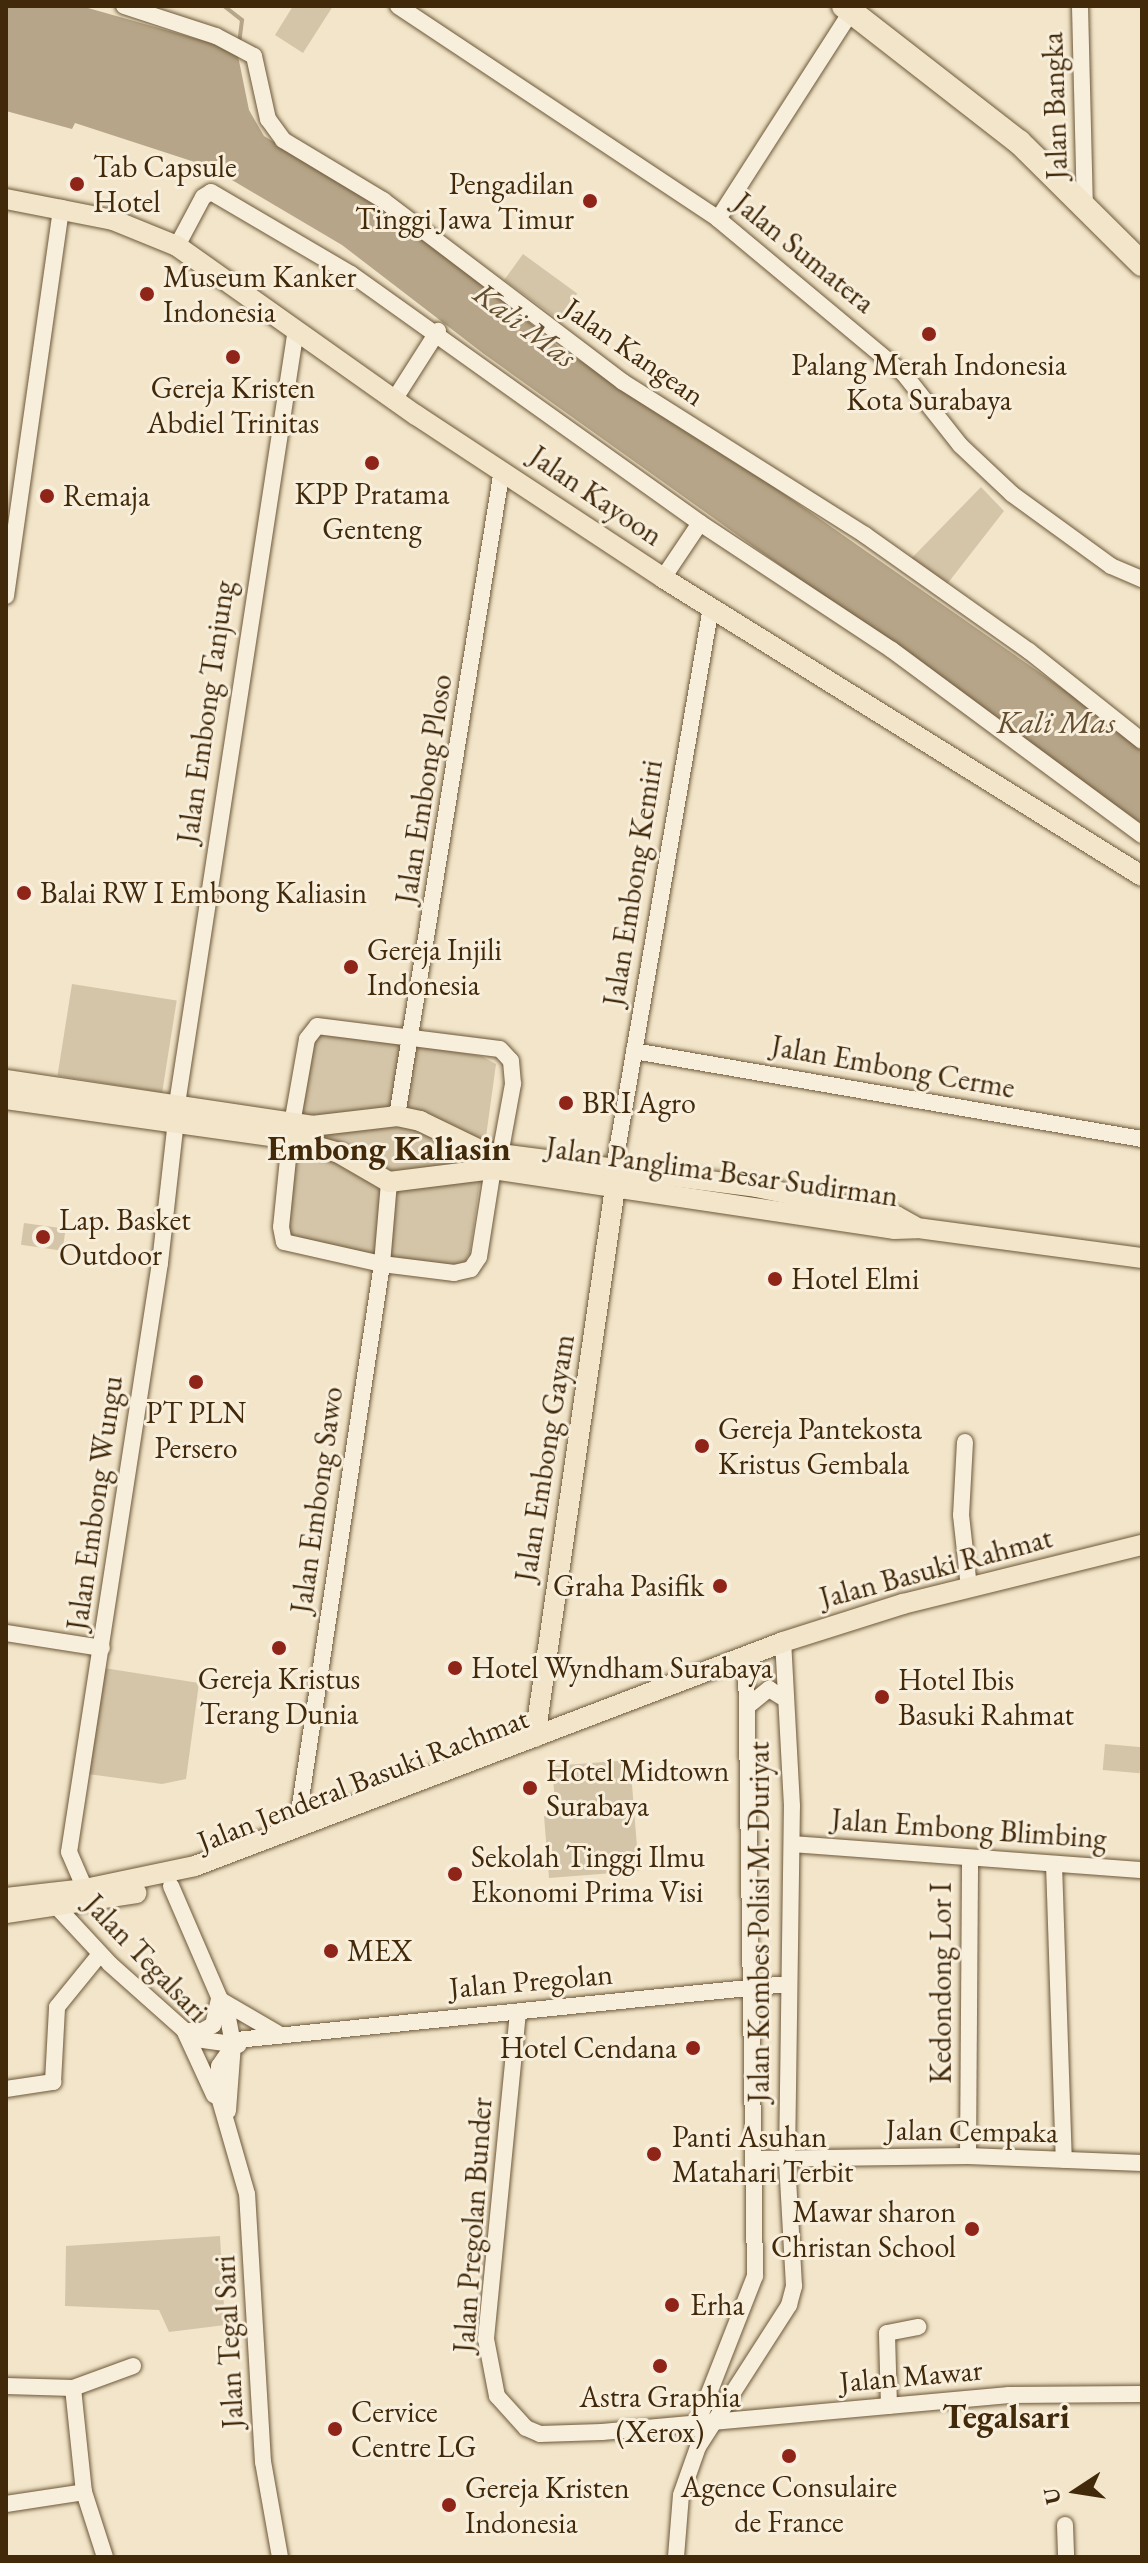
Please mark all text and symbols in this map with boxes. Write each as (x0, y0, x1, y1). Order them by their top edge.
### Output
street label: Jalan Bangka (1034, 32, 1076, 180)
place label: Tab Capsule Hotel (93, 149, 237, 220)
place label: Pengadilan Tinggi Jawa Timur (355, 166, 574, 236)
marker: Tab Capsule Hotel (68, 175, 86, 193)
street label: Jalan Sumatera (726, 185, 882, 321)
marker: Pengadilan Tinggi Jawa Timur (581, 192, 599, 210)
place label: Museum Kanker Indonesia (163, 259, 356, 330)
water label: Kali Mas (466, 274, 584, 376)
marker: Museum Kanker Indonesia (138, 285, 156, 303)
street label: Jalan Kangean (557, 290, 711, 414)
marker: Palang Merah Indonesia Kota Surabaya (920, 325, 938, 343)
place label: Palang Merah Indonesia Kota Surabaya (791, 347, 1067, 418)
marker: Gereja Kristen Abdiel Trinitas (224, 348, 242, 366)
place label: Gereja Kristen Abdiel Trinitas (147, 370, 319, 440)
street label: Jalan Kayoon (522, 438, 670, 554)
marker: KPP Pratama Genteng (363, 454, 381, 472)
place label: KPP Pratama Genteng (295, 476, 449, 546)
place label: Remaja (63, 478, 150, 514)
marker: Remaja (38, 487, 56, 505)
street label: Jalan Embong Tanjung (170, 578, 242, 846)
street label: Jalan Embong Ploso (388, 672, 460, 906)
water label: Kali Mas (997, 703, 1115, 741)
street label: Jalan Embong Kemiri (596, 757, 670, 1009)
place label: Balai RW I Embong Kaliasin (40, 875, 367, 911)
marker: Balai RW I Embong Kaliasin (15, 884, 33, 902)
place label: Gereja Injili Indonesia (367, 932, 502, 1002)
marker: Gereja Injili Indonesia (342, 958, 360, 976)
street label: Jalan Embong Cerme (768, 1028, 1018, 1106)
place label: BRI Agro (582, 1085, 696, 1121)
marker: BRI Agro (557, 1094, 575, 1112)
district label: Embong Kaliasin (267, 1129, 511, 1169)
street label: Jalan Panglima Besar Sudirman (544, 1129, 900, 1215)
place label: Lap. Basket Outdoor (59, 1202, 191, 1272)
marker: Lap. Basket Outdoor (34, 1228, 52, 1246)
place label: Hotel Elmi (791, 1261, 919, 1297)
marker: Hotel Elmi (766, 1270, 784, 1288)
street label: Jalan Embong Gayam (508, 1332, 582, 1584)
street label: Jalan Embong Wungu (59, 1373, 131, 1633)
marker: PT PLN Persero (187, 1373, 205, 1391)
street label: Jalan Embong Sawo (283, 1384, 351, 1616)
place label: PT PLN Persero (146, 1395, 246, 1466)
place label: Gereja Pantekosta Kristus Gembala (718, 1411, 922, 1482)
marker: Gereja Pantekosta Kristus Gembala (693, 1437, 711, 1455)
street label: Jalan Basuki Rahmat (816, 1520, 1056, 1616)
place label: Graha Pasifik (553, 1568, 704, 1604)
marker: Graha Pasifik (711, 1577, 729, 1595)
marker: Gereja Kristus Terang Dunia (270, 1639, 288, 1657)
place label: Hotel Wyndham Surabaya (471, 1650, 773, 1686)
marker: Hotel Wyndham Surabaya (446, 1659, 464, 1677)
place label: Gereja Kristus Terang Dunia (198, 1661, 360, 1732)
place label: Hotel Ibis Basuki Rahmat (898, 1662, 1074, 1732)
marker: Hotel Ibis Basuki Rahmat (873, 1688, 891, 1706)
street label: Jalan Jenderal Basuki Rachmat (193, 1700, 533, 1860)
street label: Jalan Kombes Polisi M. Duriyat (741, 1741, 777, 2103)
place label: Hotel Midtown Surabaya (546, 1753, 729, 1824)
marker: Hotel Midtown Surabaya (521, 1779, 539, 1797)
street label: Jalan Embong Blimbing (830, 1801, 1108, 1857)
place label: Sekolah Tinggi Ilmu Ekonomi Prima Visi (471, 1839, 705, 1910)
marker: Sekolah Tinggi Ilmu Ekonomi Prima Visi (446, 1865, 464, 1883)
street label: Kedondong Lor I (923, 1882, 959, 2084)
street label: Jalan Tegalsari (76, 1887, 216, 2029)
place label: MEX (347, 1933, 412, 1969)
marker: MEX (322, 1942, 340, 1960)
street label: Jalan Pregolan (448, 1956, 614, 2006)
place label: Hotel Cendana (500, 2030, 677, 2066)
marker: Hotel Cendana (684, 2039, 702, 2057)
street label: Jalan Pregolan Bunder (446, 2096, 500, 2354)
street label: Jalan Cempaka (885, 2111, 1059, 2151)
place label: Panti Asuhan Matahari Terbit (672, 2119, 853, 2190)
marker: Panti Asuhan Matahari Terbit (643, 2143, 665, 2165)
place label: Mawar sharon Christan School (771, 2194, 956, 2264)
marker: Mawar sharon Christan School (963, 2220, 981, 2238)
street label: Jalan Tegal Sari (206, 2255, 252, 2429)
place label: Erha (690, 2287, 744, 2323)
marker: Erha (661, 2294, 683, 2316)
street label: Jalan Mawar (838, 2352, 984, 2400)
marker: Astra Graphia (Xerox) (651, 2357, 669, 2375)
place label: Astra Graphia (Xerox) (579, 2379, 741, 2450)
place label: Cervice Centre LG (351, 2394, 476, 2464)
district label: Tegalsari (942, 2397, 1070, 2437)
marker: Cervice Centre LG (326, 2420, 344, 2438)
marker: Agence Consulaire de France (780, 2447, 798, 2465)
north arrow (1036, 2451, 1116, 2531)
place label: Agence Consulaire de France (681, 2469, 897, 2540)
place label: Gereja Kristen Indonesia (465, 2470, 629, 2540)
text: U (1036, 2485, 1068, 2507)
marker: Gereja Kristen Indonesia (440, 2496, 458, 2514)

